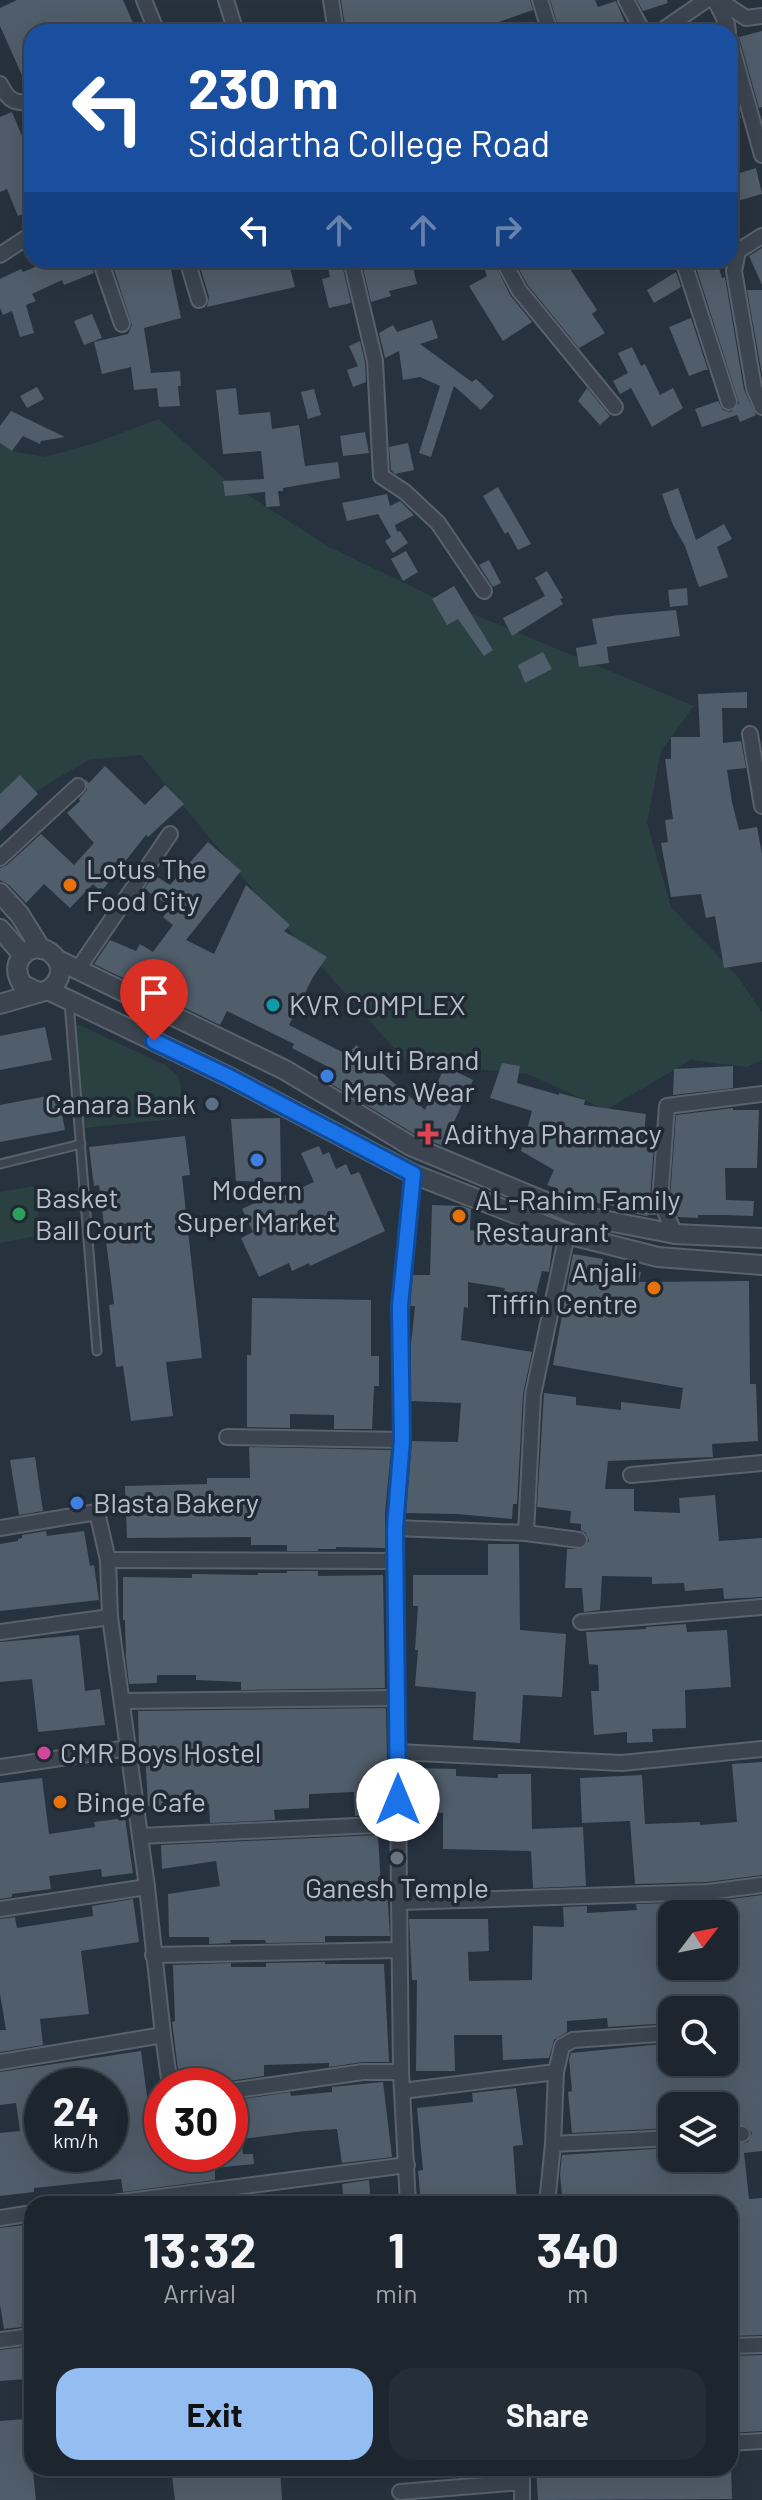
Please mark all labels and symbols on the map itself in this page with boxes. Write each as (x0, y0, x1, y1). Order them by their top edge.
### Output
place label: Lotus The Food City (86, 851, 207, 917)
marker: Lotus The Food City (61, 876, 79, 894)
pin (120, 959, 188, 1041)
place label: KVR COMPLEX (289, 987, 466, 1021)
marker: KVR COMPLEX (264, 996, 282, 1014)
place label: Multi Brand Mens Wear (343, 1042, 480, 1108)
marker: Multi Brand Mens Wear (318, 1067, 336, 1085)
place label: Canara Bank (45, 1086, 196, 1120)
marker: Canara Bank (203, 1095, 221, 1113)
place label: Adithya Pharmacy (444, 1116, 662, 1150)
marker: Adithya Pharmacy (419, 1125, 437, 1143)
marker: Modern Super Market (248, 1151, 266, 1169)
place label: Modern Super Market (177, 1172, 337, 1238)
place label: Basket Ball Court (35, 1180, 153, 1246)
place label: AL-Rahim Family Restaurant (475, 1182, 680, 1248)
marker: Basket Ball Court (10, 1205, 28, 1223)
marker: AL-Rahim Family Restaurant (450, 1207, 468, 1225)
place label: Anjali Tiffin Centre (486, 1254, 638, 1320)
marker: Anjali Tiffin Centre (645, 1279, 663, 1297)
place label: Blasta Bakery (93, 1485, 259, 1519)
marker: Blasta Bakery (68, 1494, 86, 1512)
place label: CMR Boys Hostel (60, 1735, 261, 1769)
marker: CMR Boys Hostel (35, 1744, 53, 1762)
position arrow (356, 1758, 440, 1842)
place label: Binge Cafe (76, 1784, 206, 1818)
marker: Binge Cafe (51, 1793, 69, 1811)
marker: Ganesh Temple (388, 1849, 406, 1867)
place label: Ganesh Temple (305, 1870, 489, 1904)
north arrow (658, 1900, 738, 1980)
speed limit sign: 30 (144, 2068, 248, 2172)

